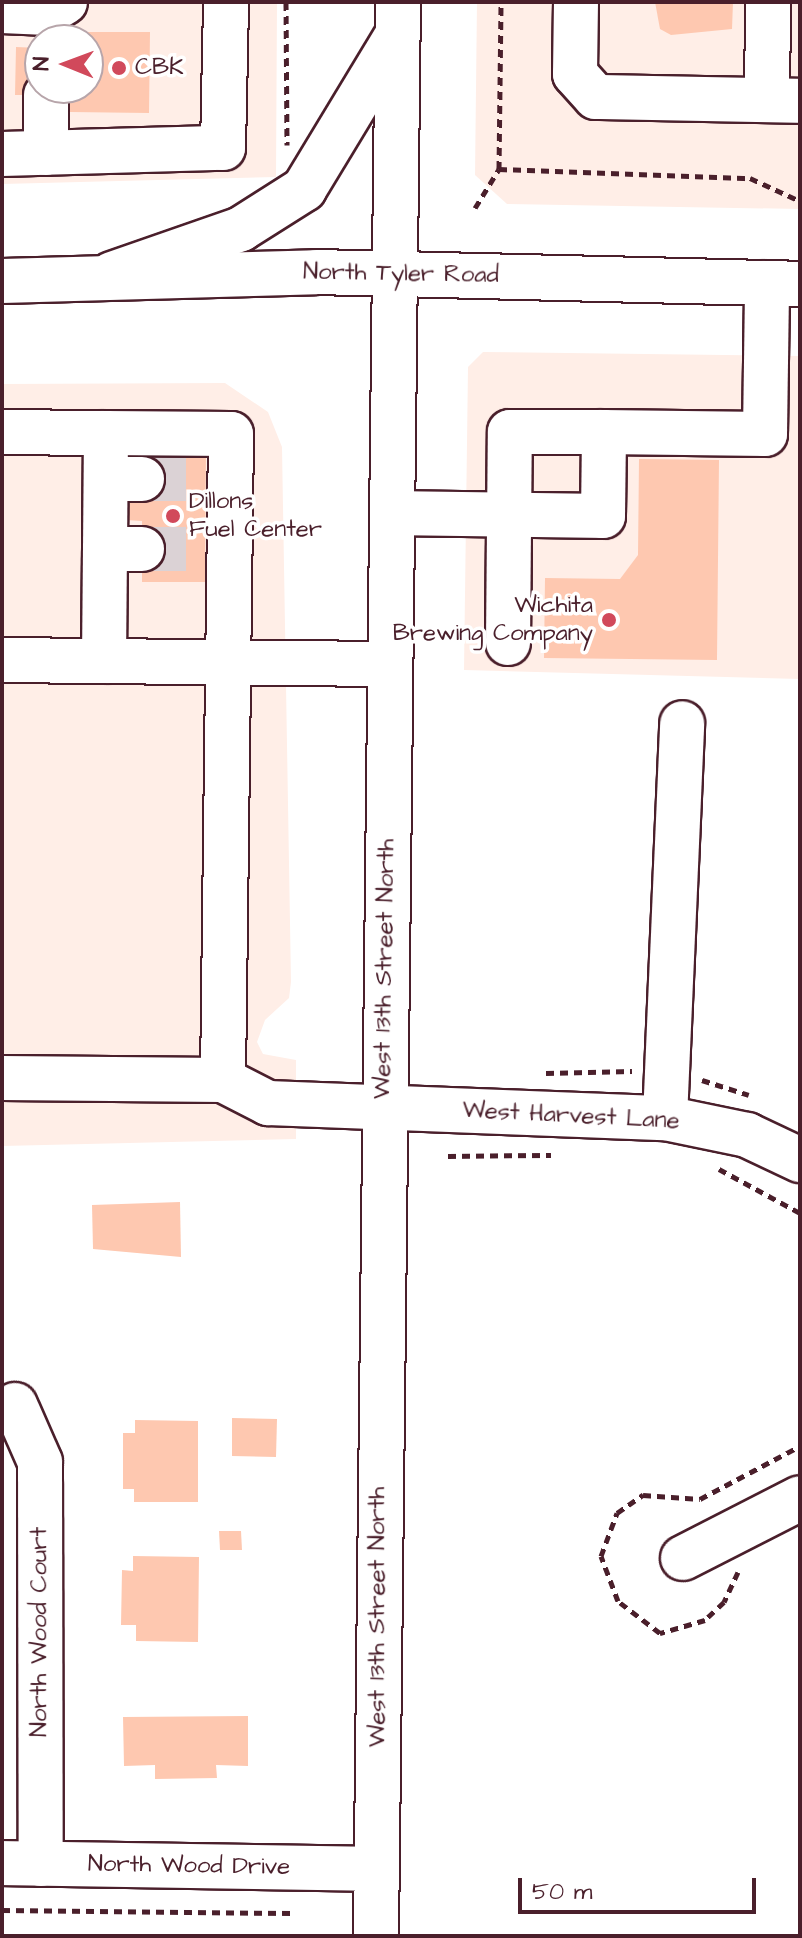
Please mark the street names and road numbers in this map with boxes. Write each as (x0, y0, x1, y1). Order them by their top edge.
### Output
street label: North Tyler Road (303, 258, 499, 290)
street label: West 13th Street North (368, 839, 402, 1099)
street label: West Harvest Lane (462, 1096, 680, 1136)
street label: West 13th Street North (364, 1487, 392, 1747)
street label: North Wood Court (26, 1527, 54, 1737)
street label: North Wood Drive (88, 1850, 290, 1882)

